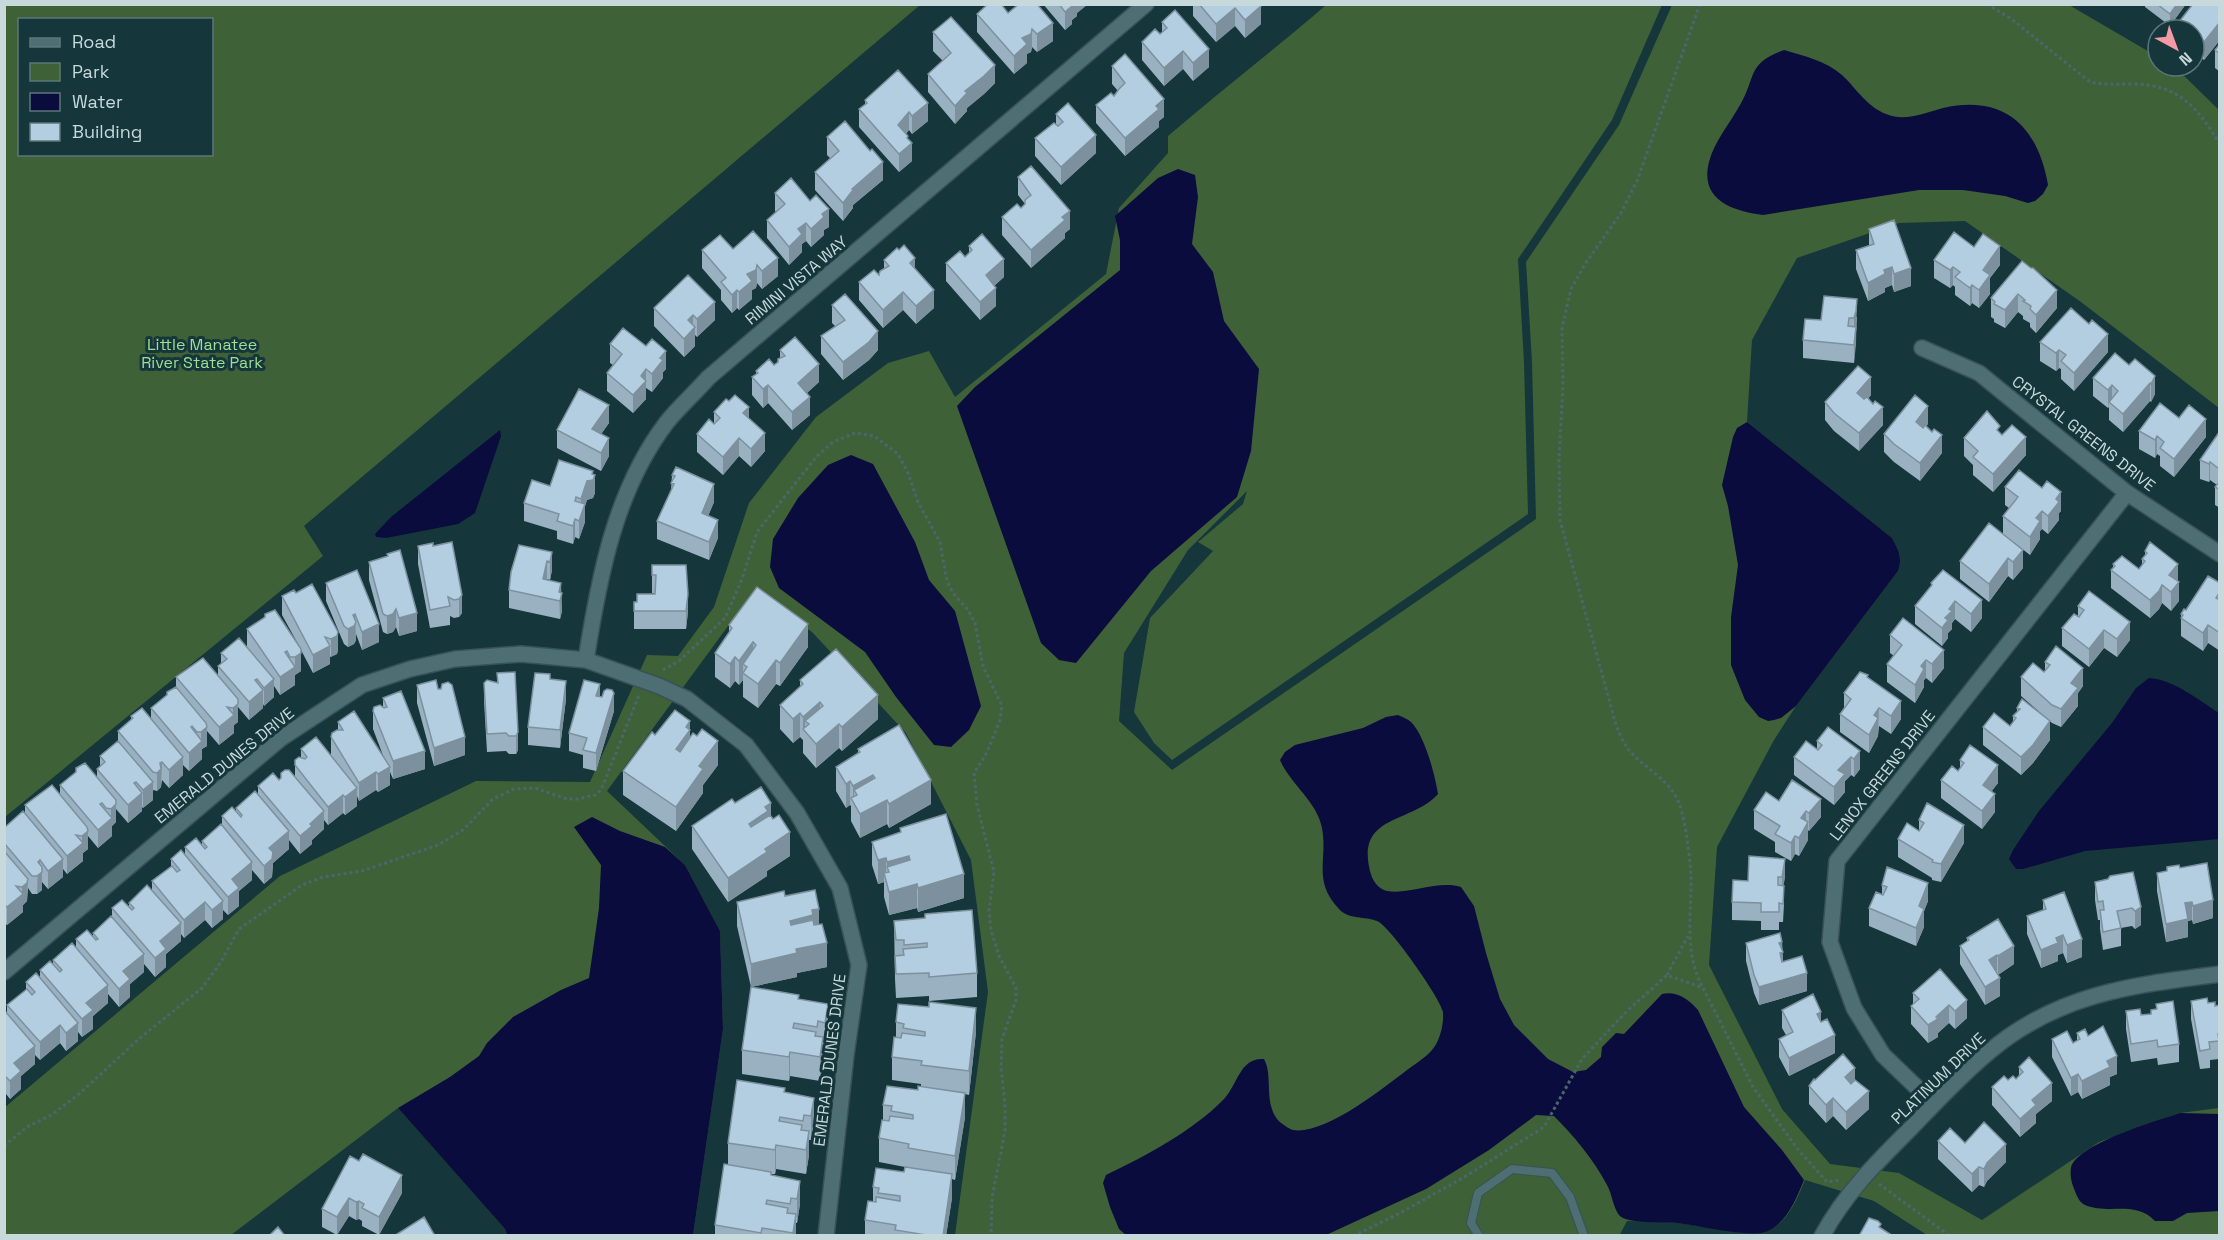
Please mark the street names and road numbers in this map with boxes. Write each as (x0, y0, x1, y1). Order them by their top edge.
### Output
street label: RIMINI VISTA WAY (741, 231, 852, 329)
street label: CRYSTAL GREENS DRIVE (2008, 371, 2160, 496)
street label: EMERALD DUNES DRIVE (150, 703, 298, 828)
street label: LENOX GREENS DRIVE (1825, 706, 1940, 845)
street label: EMERALD DUNES DRIVE (808, 973, 851, 1148)
street label: PLATINUM DRIVE (1887, 1028, 1990, 1129)

